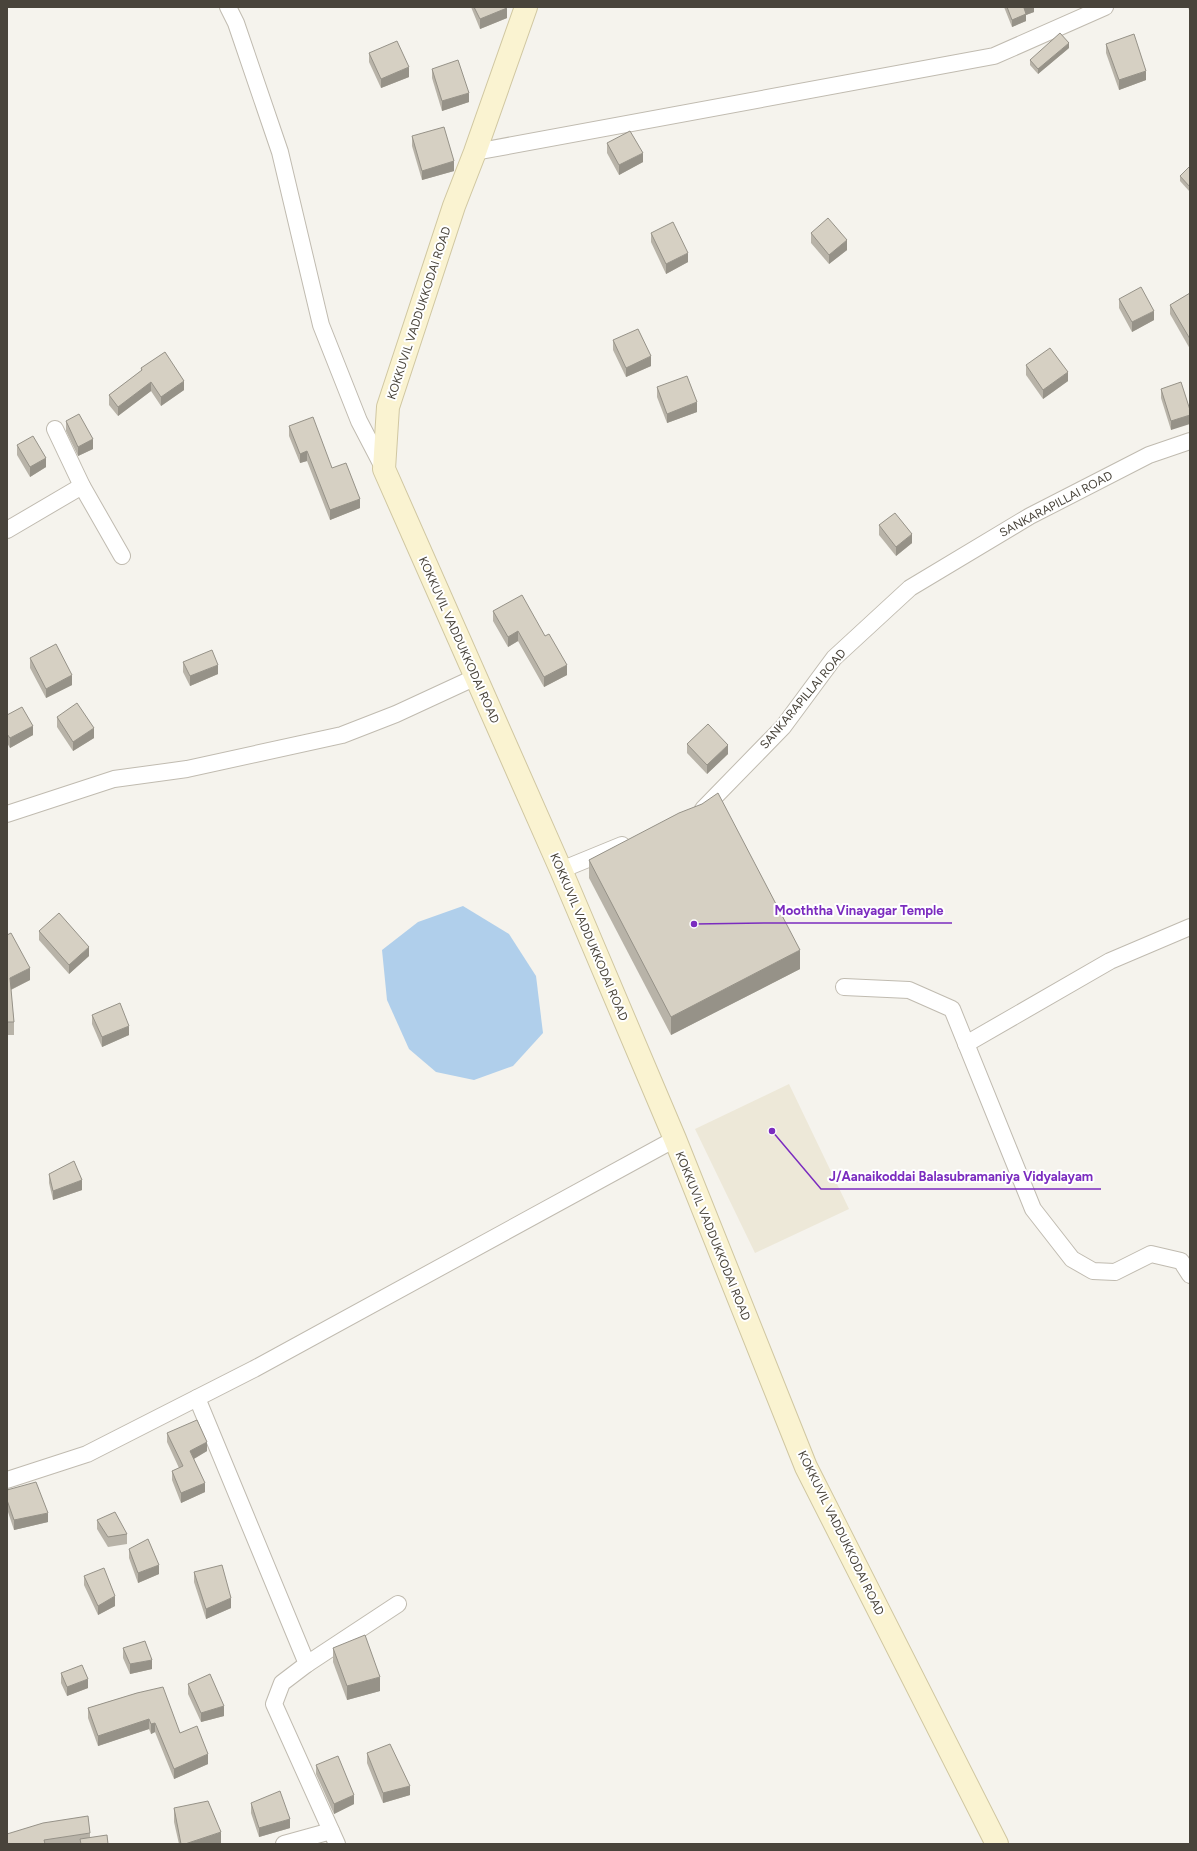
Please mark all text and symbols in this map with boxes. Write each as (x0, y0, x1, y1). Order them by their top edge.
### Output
street label: KOKKUVIL VADDUKKODAI ROAD (384, 225, 454, 401)
street label: SANKARAPILLAI ROAD (997, 468, 1115, 540)
street label: KOKKUVIL VADDUKKODAI ROAD (416, 554, 502, 726)
street label: SANKARAPILLAI ROAD (757, 646, 849, 752)
street label: KOKKUVIL VADDUKKODAI ROAD (547, 851, 631, 1023)
callout: Mooththa Vinayagar Temple (767, 898, 952, 923)
text: Mooththa Vinayagar Temple (775, 903, 943, 918)
street label: KOKKUVIL VADDUKKODAI ROAD (673, 1149, 753, 1323)
callout: J/Aanaikoddai Balasubramaniya Vidyalayam (821, 1164, 1101, 1189)
text: J/Aanaikoddai Balasubramaniya Vidyalayam (829, 1169, 1093, 1184)
street label: KOKKUVIL VADDUKKODAI ROAD (795, 1449, 887, 1617)

